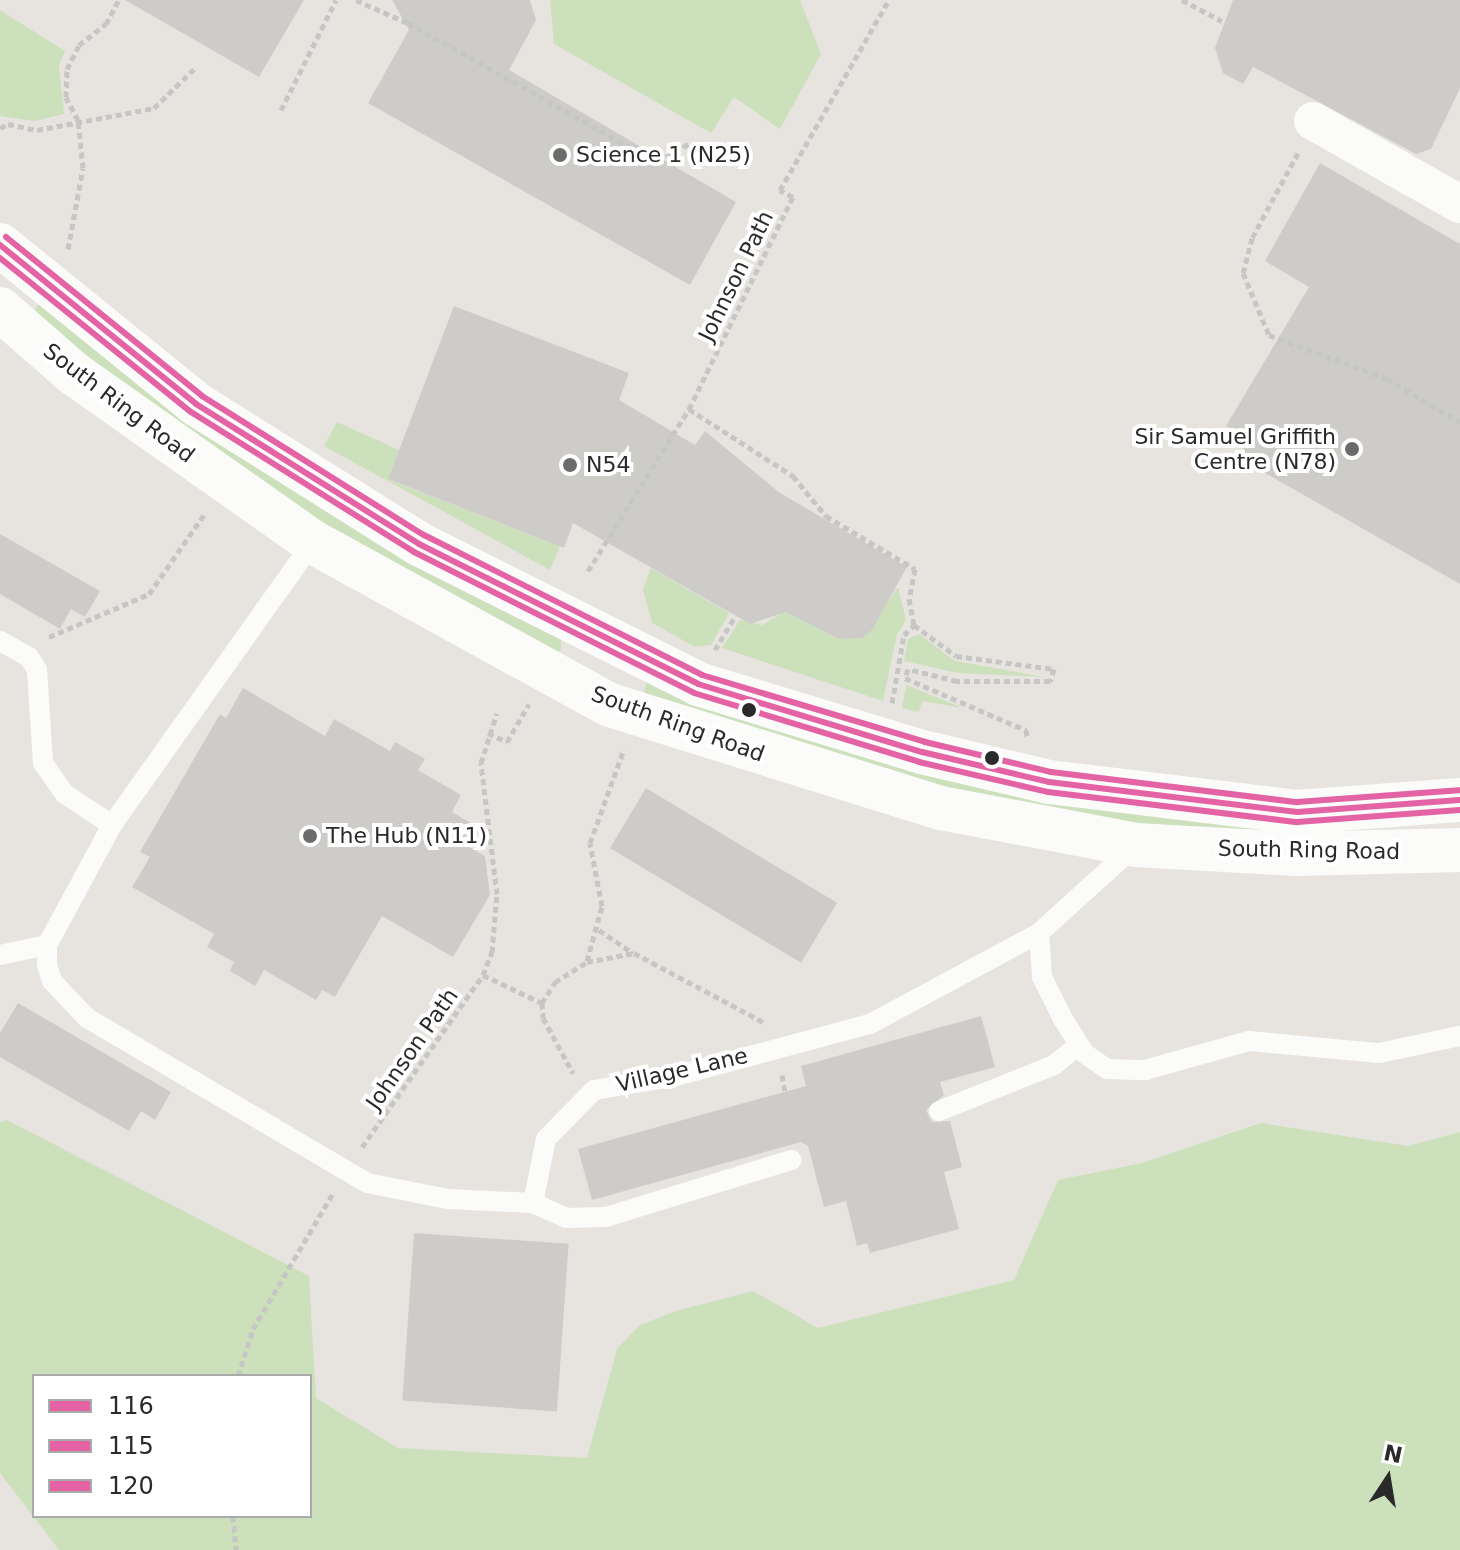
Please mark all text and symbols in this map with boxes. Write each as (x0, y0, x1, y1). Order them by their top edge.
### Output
place label: Science 1 (N25) (576, 142, 751, 168)
marker: Science 1 (N25) (551, 146, 569, 164)
street label: Johnson Path (693, 206, 779, 346)
street label: South Ring Road (38, 338, 200, 468)
place label: Sir Samuel Griffith Centre (N78) (1134, 423, 1336, 474)
marker: Sir Samuel Griffith Centre (N78) (1343, 440, 1361, 458)
place label: N54 (586, 452, 630, 478)
marker: N54 (561, 456, 579, 474)
street label: South Ring Road (588, 680, 768, 768)
unlabelled marker (741, 702, 757, 718)
unlabelled marker (984, 750, 1000, 766)
place label: The Hub (N11) (326, 823, 487, 849)
marker: The Hub (N11) (301, 827, 319, 845)
street label: South Ring Road (1218, 835, 1400, 865)
street label: Johnson Path (360, 983, 464, 1115)
street label: Village Lane (614, 1042, 750, 1098)
legend (32, 1374, 312, 1518)
text: 116 (108, 1392, 154, 1420)
text: 115 (108, 1432, 154, 1460)
north arrow (1348, 1438, 1428, 1518)
text: N (1381, 1440, 1405, 1468)
text: 120 (108, 1472, 154, 1500)

